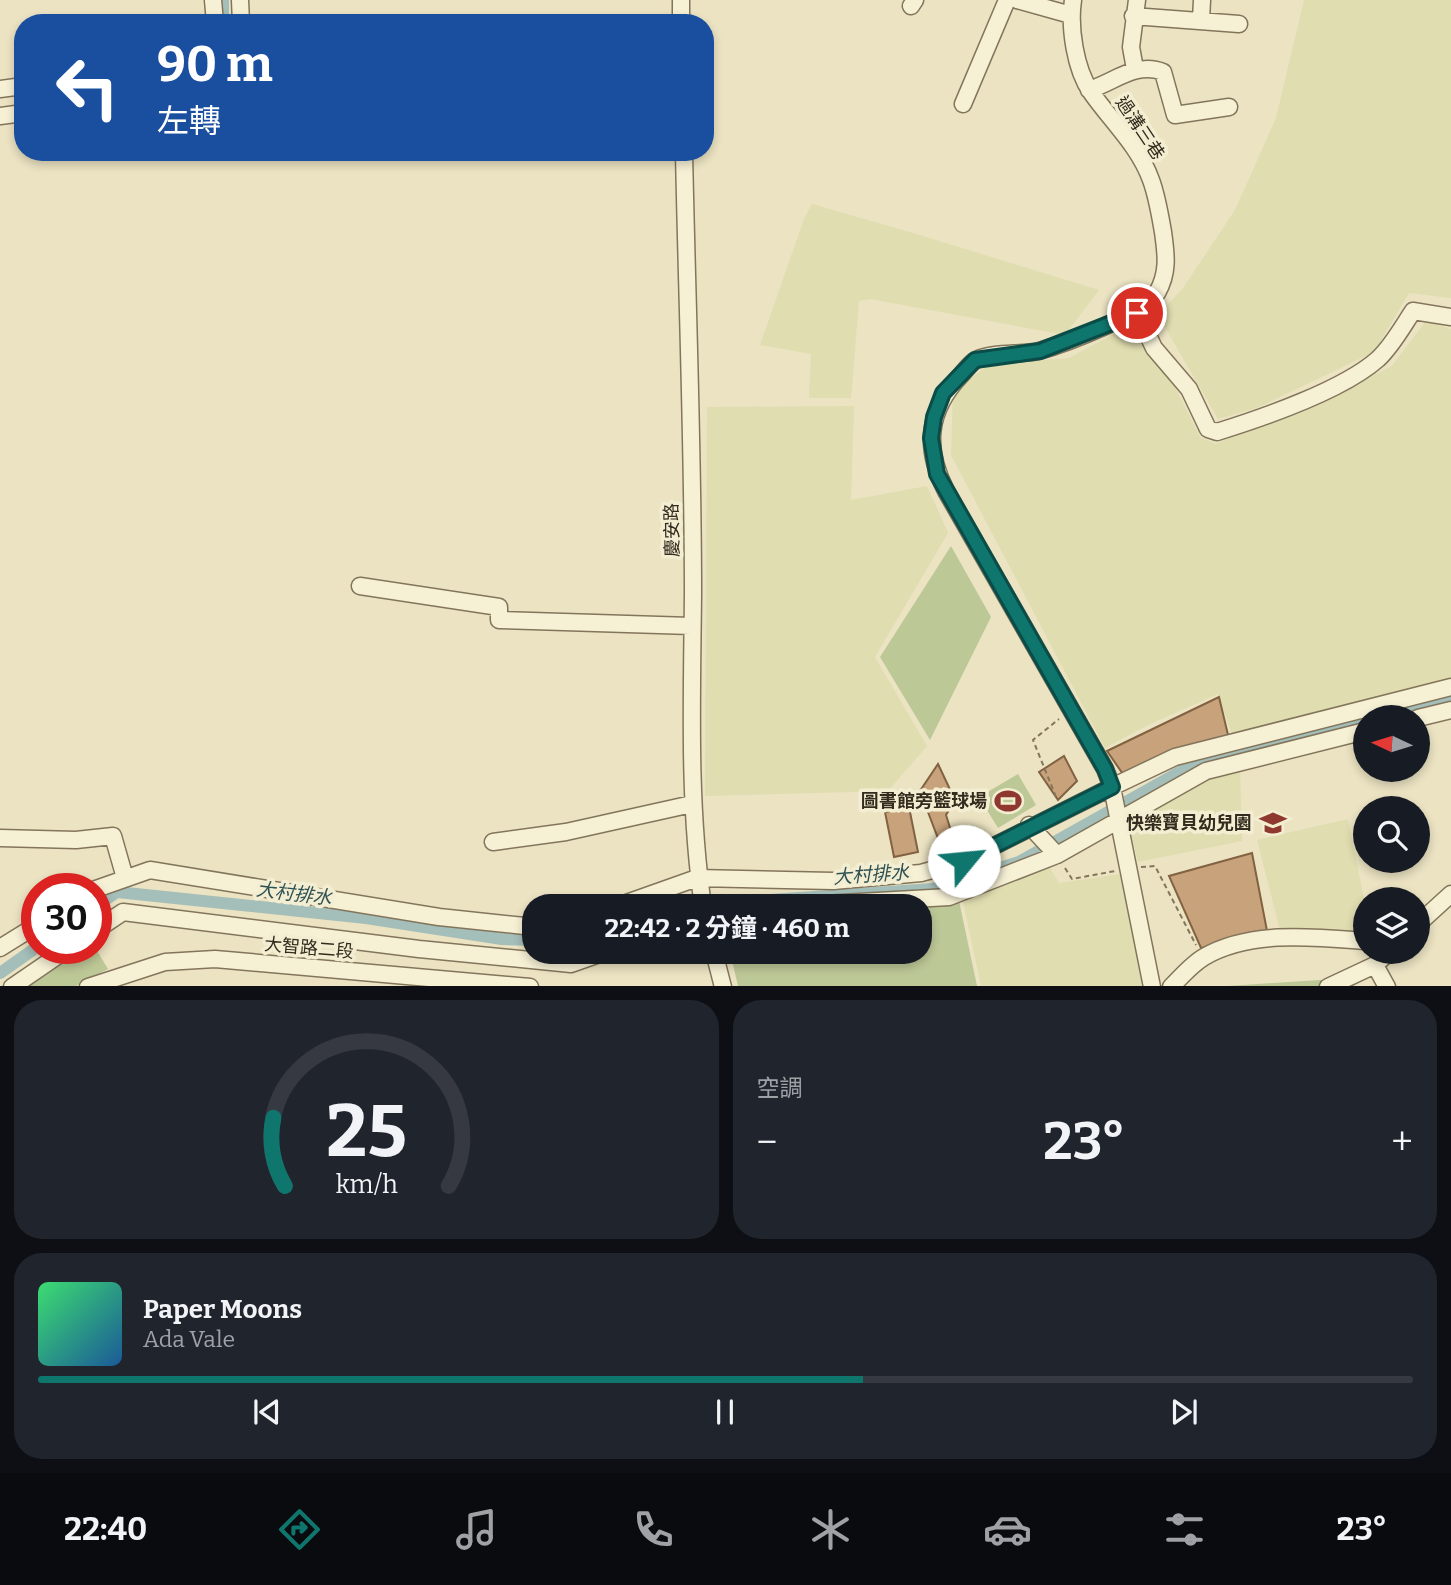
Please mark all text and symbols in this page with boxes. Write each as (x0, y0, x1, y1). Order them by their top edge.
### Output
text: 90 m (157, 35, 273, 94)
icon: left (42, 42, 133, 133)
street label: 過溝三巷 (1111, 92, 1169, 164)
text: 左轉 (157, 102, 221, 140)
pin (1107, 283, 1167, 343)
icon: arrive (1118, 294, 1156, 332)
street label: 慶安路 (661, 503, 683, 557)
north arrow (1353, 705, 1430, 782)
map controls (1353, 705, 1430, 964)
sports icon: 圖書館旁籃球場 (993, 786, 1023, 816)
place label: 圖書館旁籃球場 (861, 790, 987, 812)
button: search (1353, 796, 1430, 873)
school or university icon: 快樂寶貝幼兒園 (1258, 808, 1288, 838)
place label: 快樂寶貝幼兒園 (1126, 812, 1252, 834)
position arrow (927, 824, 1001, 898)
water label: 大村排水 (832, 860, 911, 889)
speed limit sign: 30 (21, 873, 112, 964)
water label: 大村排水 (255, 877, 334, 910)
button: layers (1353, 887, 1430, 964)
text: 22:42 · 2 分鐘 · 460 m (604, 913, 850, 944)
street label: 大智路二段 (263, 933, 355, 963)
text: 空調 (757, 1074, 803, 1102)
text: 25 (326, 1088, 407, 1175)
text: 23° (1043, 1110, 1125, 1173)
text: − (757, 1119, 777, 1165)
text: + (1391, 1119, 1413, 1165)
text: km/h (335, 1169, 398, 1199)
text: Paper Moons (143, 1294, 302, 1325)
text: Ada Vale (143, 1325, 235, 1353)
icon: previous (248, 1393, 286, 1431)
icon: pause (706, 1393, 744, 1431)
icon: next (1165, 1393, 1203, 1431)
icon: directions (275, 1505, 324, 1554)
icon: music (452, 1505, 501, 1554)
icon: phone (629, 1505, 678, 1554)
icon: climate (806, 1505, 855, 1554)
icon: car (983, 1505, 1032, 1554)
icon: filters (1160, 1505, 1209, 1554)
text: 22:40 (64, 1510, 147, 1548)
text: 23° (1336, 1510, 1387, 1548)

